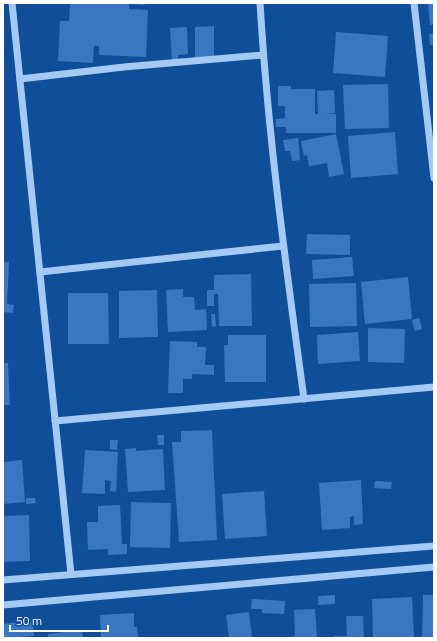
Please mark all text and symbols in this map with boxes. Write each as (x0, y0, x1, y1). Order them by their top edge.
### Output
scale bar (10, 607, 108, 633)
text: 50 m (16, 611, 42, 630)

